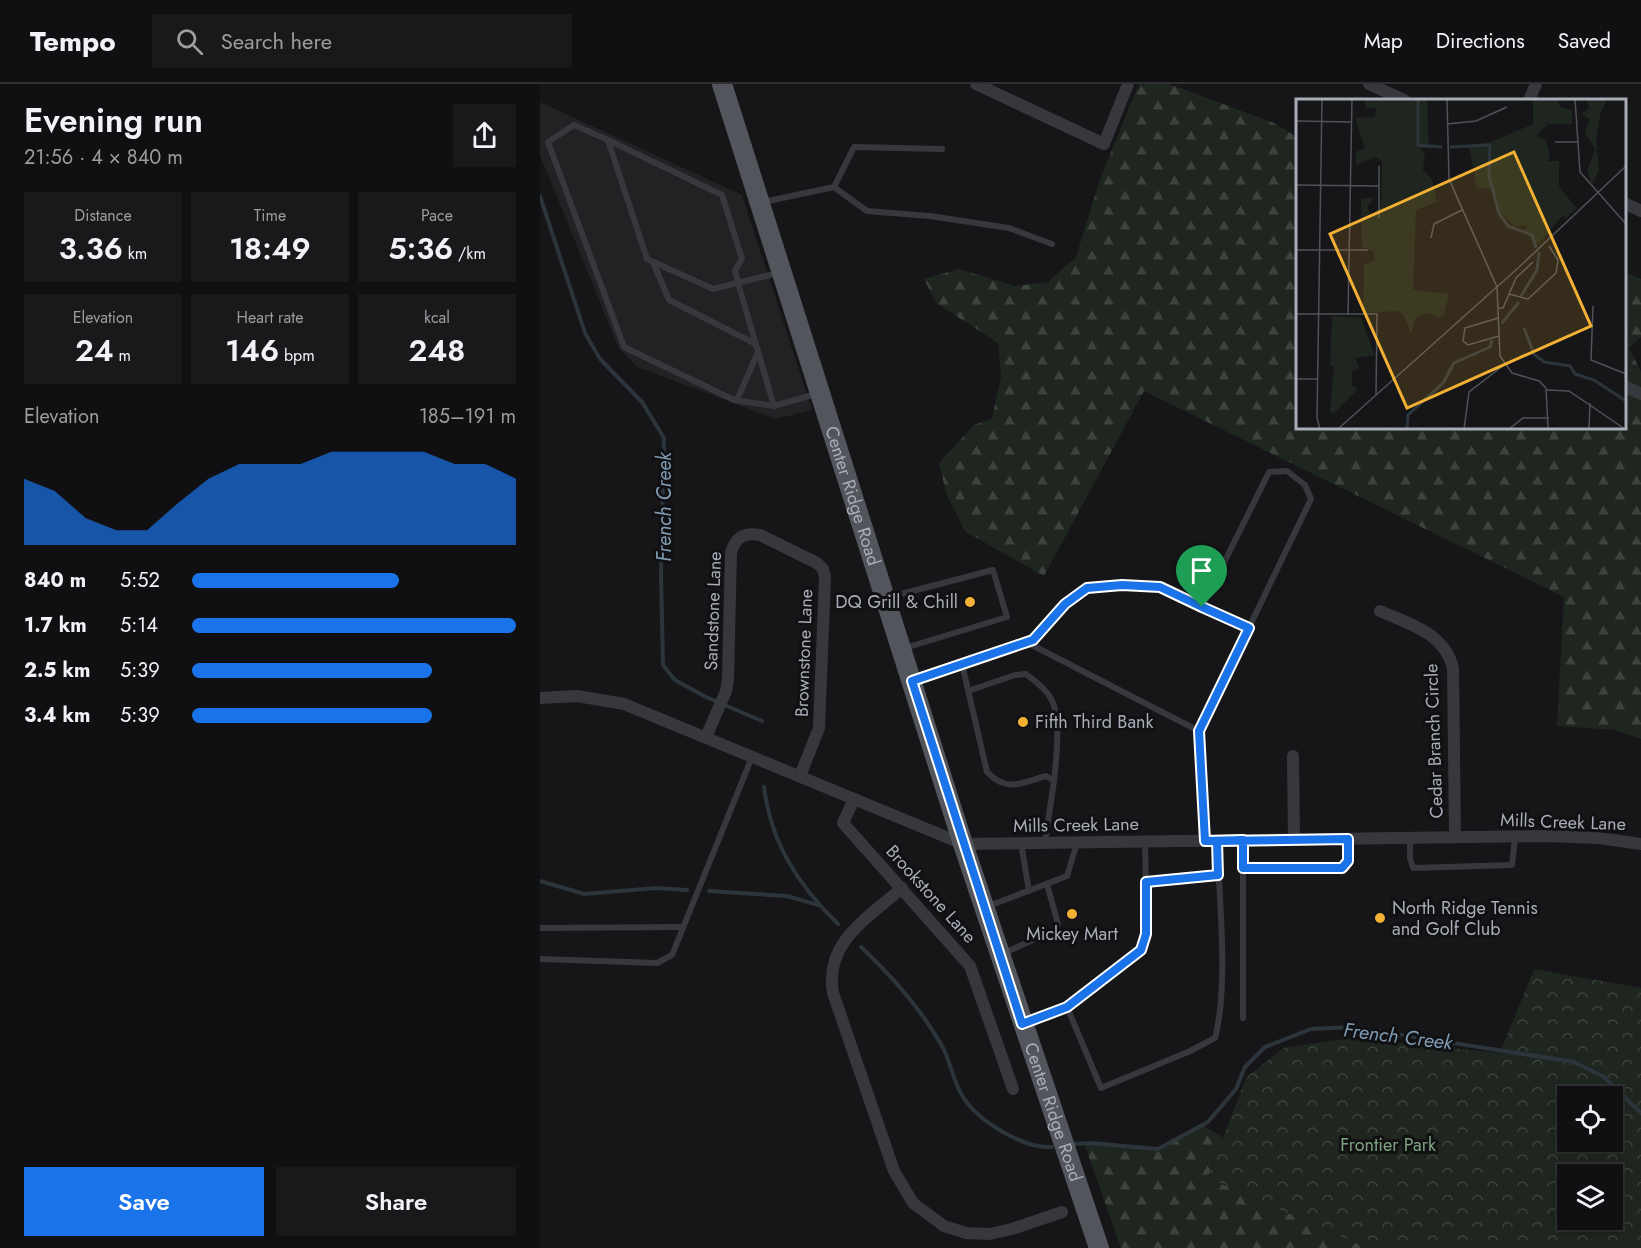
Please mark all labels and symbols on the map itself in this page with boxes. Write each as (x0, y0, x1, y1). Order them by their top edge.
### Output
inset map (1296, 99, 1626, 429)
street label: Center Ridge Road (818, 423, 887, 569)
water label: French Creek (650, 451, 679, 562)
pin (1176, 545, 1227, 607)
street label: Sandstone Lane (698, 551, 728, 671)
street label: Brownstone Lane (789, 588, 819, 718)
place label: DQ Grill & Chill (835, 589, 958, 615)
marker: DQ Grill & Chill (963, 595, 977, 609)
street label: Cedar Branch Circle (1418, 663, 1450, 819)
place label: Fifth Third Bank (1035, 709, 1153, 735)
marker: Fifth Third Bank (1016, 715, 1030, 729)
street label: Mills Creek Lane (1500, 807, 1626, 837)
street label: Mills Creek Lane (1013, 811, 1139, 839)
street label: Brookstone Lane (880, 839, 982, 949)
place label: North Ridge Tennis and Golf Club (1392, 895, 1538, 942)
marker: Mickey Mart (1065, 907, 1079, 921)
marker: North Ridge Tennis and Golf Club (1373, 911, 1387, 925)
place label: Mickey Mart (1026, 921, 1118, 947)
water label: French Creek (1342, 1015, 1456, 1058)
street label: Center Ridge Road (1018, 1039, 1089, 1185)
park label: Frontier Park (1340, 1132, 1436, 1158)

